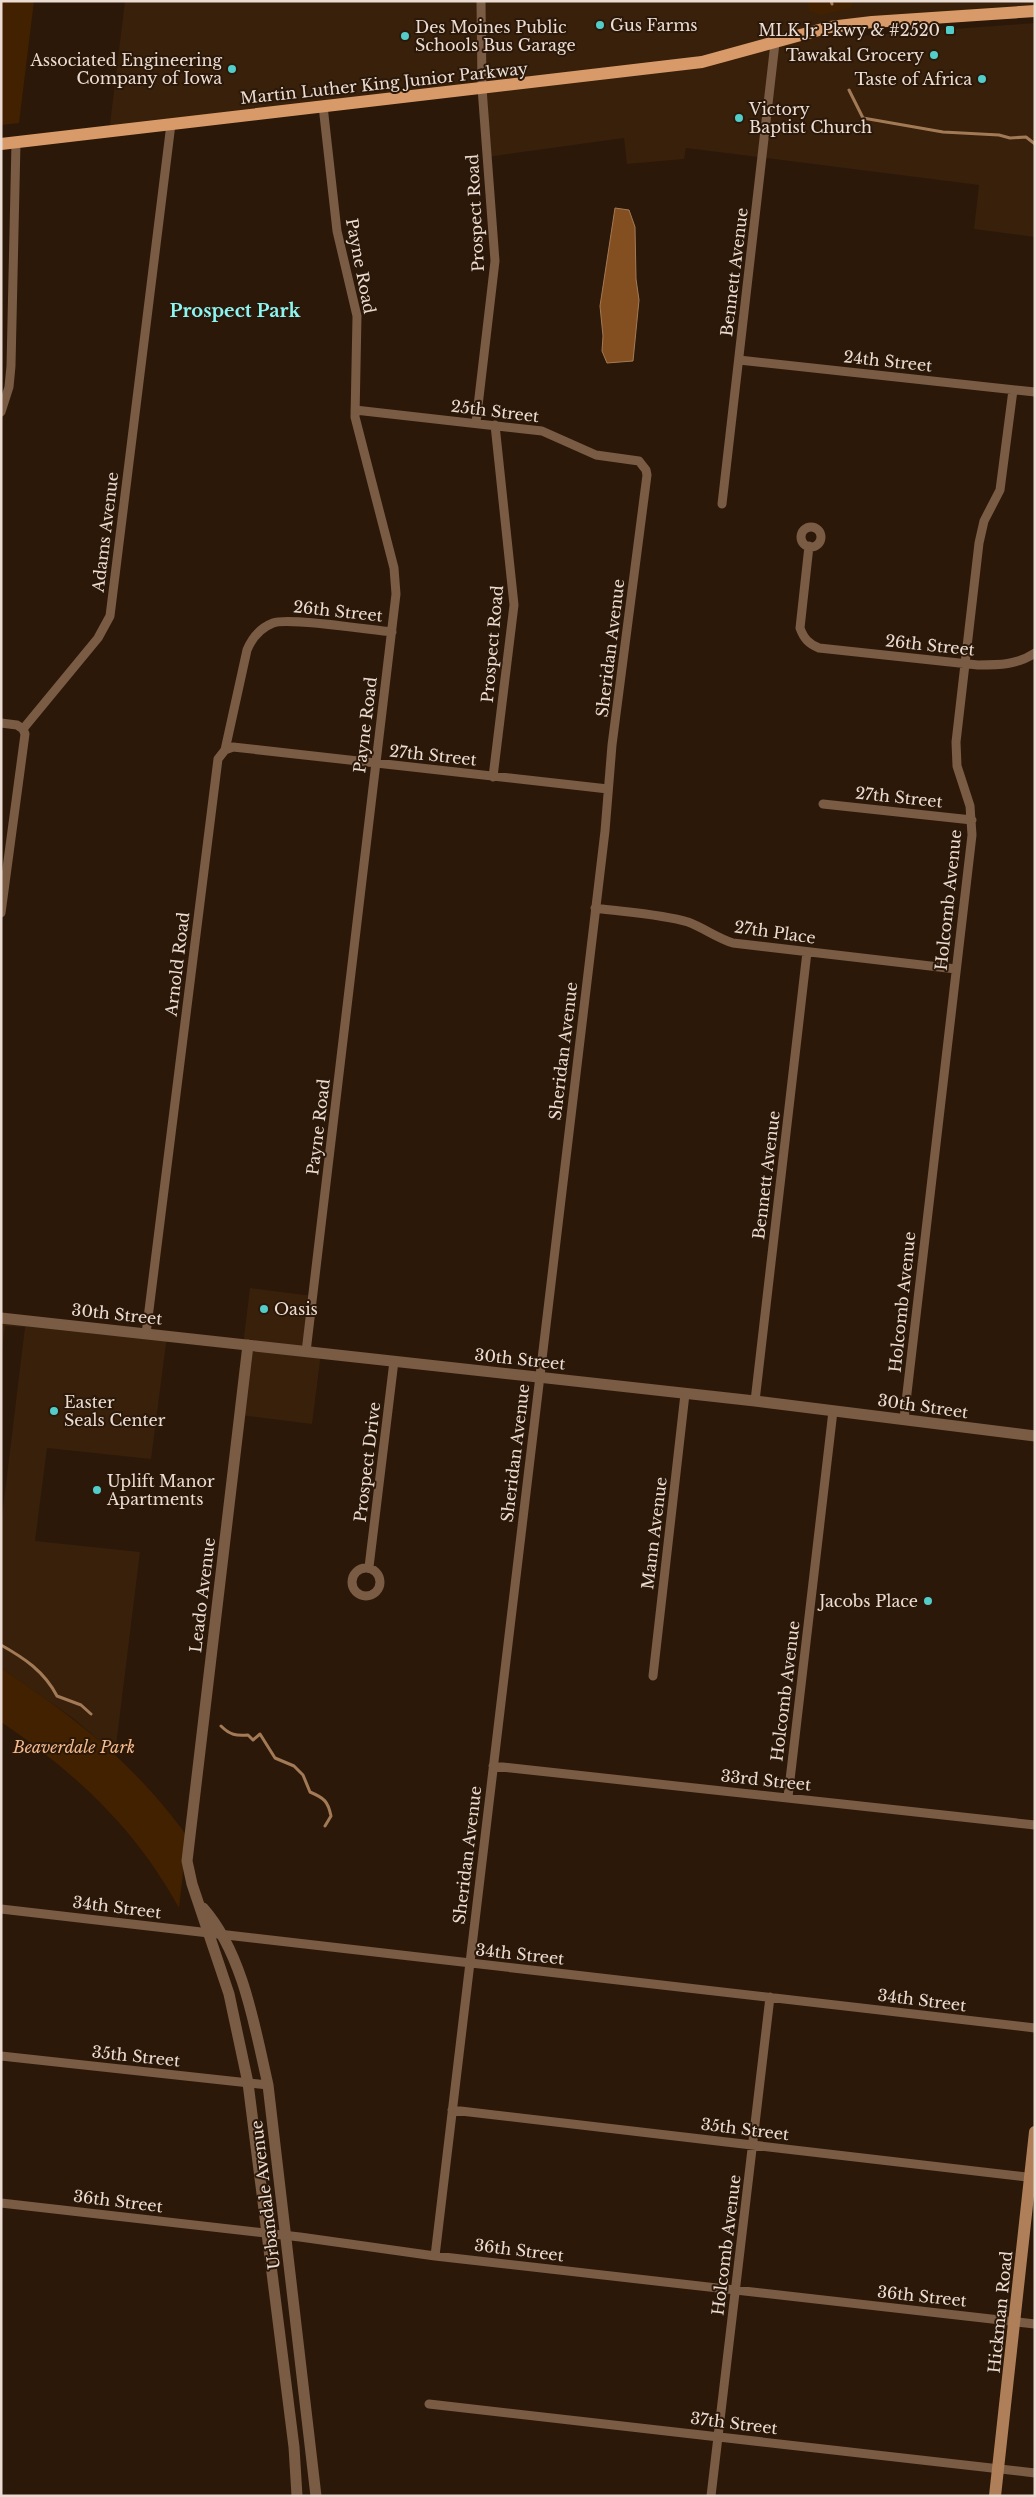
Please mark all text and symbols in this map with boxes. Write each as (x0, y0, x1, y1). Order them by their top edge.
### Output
place label: Gus Farms (610, 15, 698, 35)
place label: Des Moines Public Schools Bus Garage (415, 17, 576, 55)
marker: Gus Farms (594, 19, 606, 31)
place label: MLK Jr Pkwy & #2520 (758, 20, 940, 40)
marker: MLK Jr Pkwy & #2520 (944, 24, 956, 36)
marker: Des Moines Public Schools Bus Garage (399, 30, 411, 42)
place label: Tawakal Grocery (786, 45, 925, 65)
marker: Tawakal Grocery (928, 49, 940, 61)
place label: Associated Engineering Company of Iowa (29, 50, 222, 88)
street label: Martin Luther King Junior Parkway (239, 58, 530, 108)
marker: Associated Engineering Company of Iowa (226, 63, 238, 75)
place label: Taste of Africa (854, 69, 972, 89)
marker: Taste of Africa (976, 73, 988, 85)
place label: Victory Baptist Church (748, 99, 872, 137)
marker: Victory Baptist Church (733, 112, 745, 124)
street label: Prospect Road (462, 153, 488, 272)
street label: Bennett Avenue (716, 206, 752, 338)
street label: Payne Road (342, 217, 380, 316)
district label: Prospect Park (170, 300, 302, 322)
street label: 24th Street (843, 346, 933, 376)
street label: 25th Street (450, 396, 540, 426)
street label: Adams Avenue (88, 471, 122, 594)
street label: Sheridan Avenue (592, 578, 628, 718)
street label: Prospect Road (477, 584, 507, 704)
street label: 26th Street (292, 596, 384, 626)
street label: 26th Street (884, 630, 976, 660)
street label: Payne Road (349, 675, 381, 774)
street label: 27th Street (388, 740, 478, 770)
street label: 27th Street (854, 782, 944, 812)
street label: Holcomb Avenue (931, 829, 965, 971)
street label: Arnold Road (161, 911, 193, 1018)
street label: 27th Place (733, 916, 817, 948)
street label: Sheridan Avenue (545, 981, 581, 1121)
street label: Payne Road (302, 1077, 334, 1176)
street label: Bennett Avenue (748, 1109, 784, 1241)
street label: Holcomb Avenue (885, 1231, 919, 1373)
street label: 30th Street (71, 1299, 163, 1329)
place label: Oasis (274, 1299, 318, 1319)
marker: Oasis (258, 1303, 270, 1315)
street label: 30th Street (474, 1344, 566, 1374)
street label: Sheridan Avenue (497, 1383, 533, 1523)
street label: 30th Street (877, 1390, 969, 1422)
place label: Easter Seals Center (64, 1392, 166, 1430)
street label: Prospect Drive (350, 1401, 384, 1523)
marker: Easter Seals Center (48, 1405, 60, 1417)
place label: Uplift Manor Apartments (106, 1471, 215, 1509)
street label: Mann Avenue (637, 1476, 671, 1590)
marker: Uplift Manor Apartments (91, 1484, 103, 1496)
street label: Leado Avenue (185, 1536, 219, 1654)
place label: Jacobs Place (817, 1591, 918, 1611)
marker: Jacobs Place (922, 1595, 934, 1607)
street label: Holcomb Avenue (766, 1620, 804, 1762)
park label: Beaverdale Park (12, 1737, 135, 1757)
street label: 33rd Street (720, 1765, 812, 1795)
street label: Sheridan Avenue (449, 1785, 485, 1925)
street label: 34th Street (72, 1892, 162, 1922)
street label: 34th Street (475, 1939, 565, 1969)
street label: 34th Street (877, 1985, 967, 2015)
street label: 35th Street (91, 2041, 181, 2071)
street label: 35th Street (700, 2114, 790, 2144)
street label: Urbandale Avenue (246, 2119, 284, 2271)
street label: Holcomb Avenue (707, 2174, 745, 2316)
street label: 36th Street (72, 2186, 164, 2216)
street label: 36th Street (473, 2235, 565, 2265)
street label: Hickman Road (984, 2250, 1016, 2374)
street label: 36th Street (876, 2281, 968, 2311)
street label: 37th Street (689, 2408, 779, 2438)

